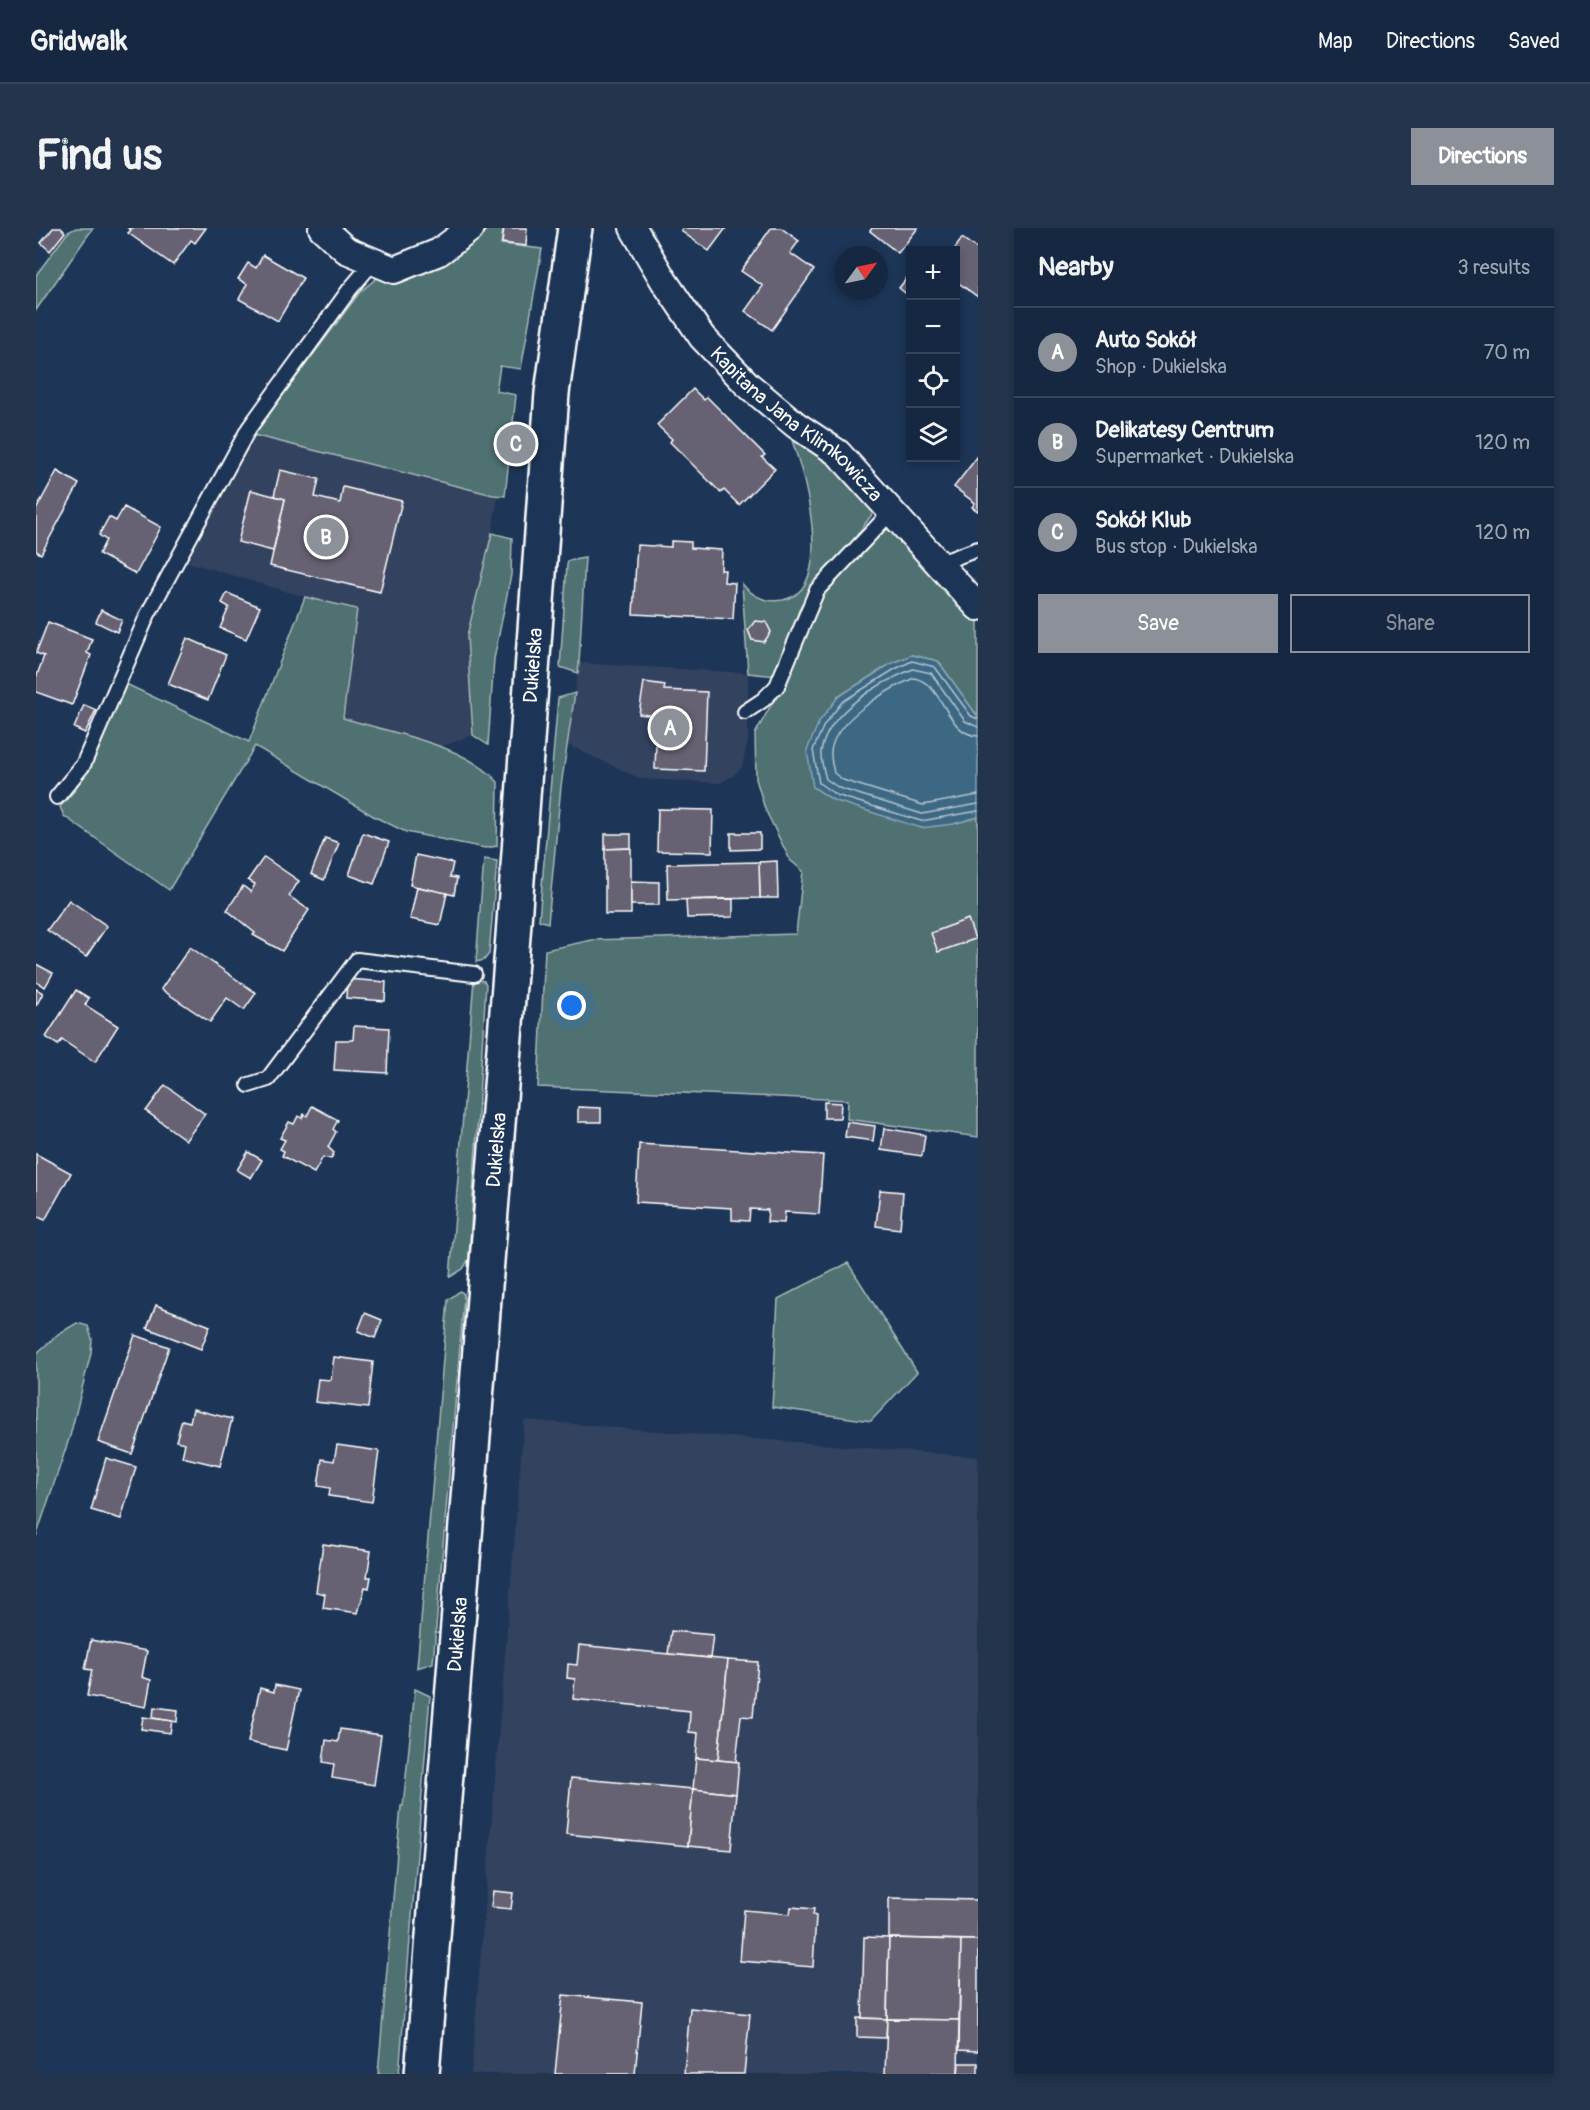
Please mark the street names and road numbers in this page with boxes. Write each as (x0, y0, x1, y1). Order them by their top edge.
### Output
street label: Kapitana Jana Klimkowicza (705, 341, 888, 507)
street label: Dukielska (518, 627, 548, 704)
street label: Dukielska (481, 1111, 512, 1189)
street label: Dukielska (442, 1596, 473, 1673)

